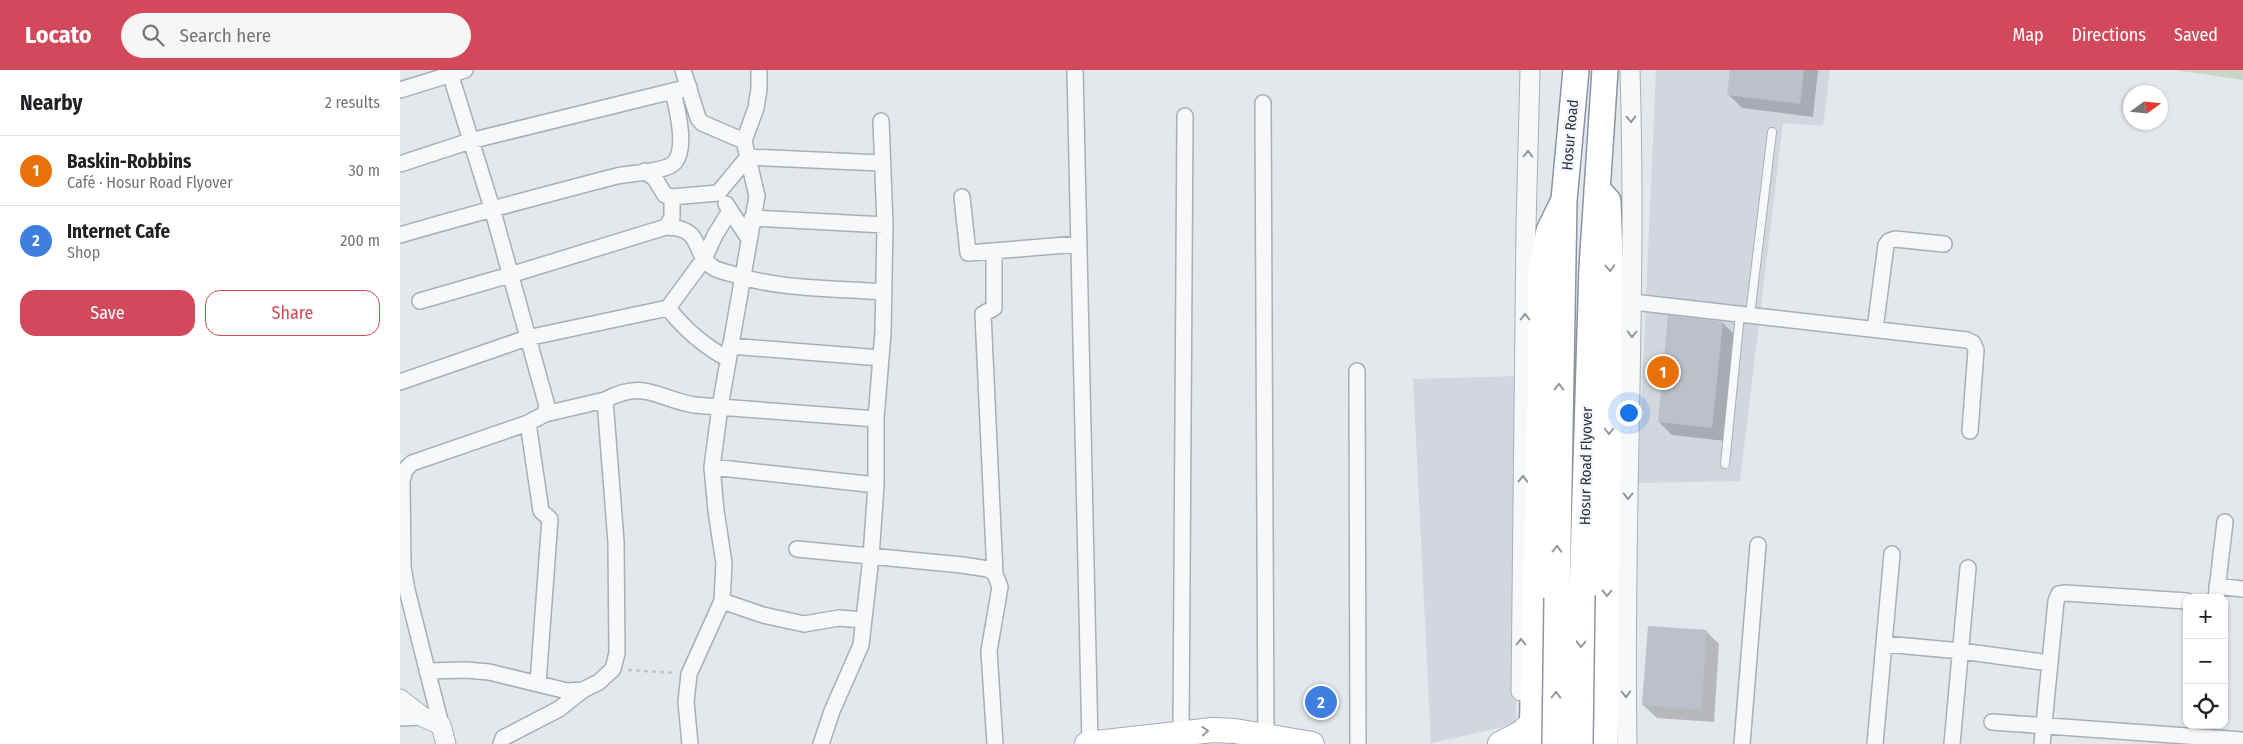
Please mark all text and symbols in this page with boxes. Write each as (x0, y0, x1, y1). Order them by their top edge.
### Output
search box (121, 13, 471, 58)
text: Locato (25, 21, 91, 49)
icon: search (139, 21, 167, 49)
text: Search here (179, 24, 271, 47)
text: Map (2012, 24, 2044, 46)
text: Directions (2072, 24, 2146, 46)
text: Saved (2174, 24, 2218, 46)
north arrow (2123, 85, 2168, 130)
text: Nearby (20, 90, 82, 116)
text: 2 results (325, 93, 380, 112)
street label: Hosur Road (1558, 99, 1582, 171)
one-way arrow (1626, 115, 1637, 123)
text: Baskin-Robbins (67, 150, 191, 173)
one-way arrow (1522, 150, 1533, 158)
text: 1 (33, 161, 39, 180)
text: 30 m (348, 161, 380, 180)
text: Café · Hosur Road Flyover (67, 173, 233, 192)
text: Internet Cafe (67, 220, 170, 243)
text: 2 (32, 231, 40, 250)
text: 200 m (340, 231, 380, 250)
text: Shop (67, 243, 100, 262)
one-way arrow (1605, 265, 1615, 273)
button: Save (20, 290, 195, 336)
button: Share (205, 290, 380, 336)
one-way arrow (1520, 312, 1530, 320)
one-way arrow (1627, 330, 1637, 338)
pin: 1 (1647, 353, 1679, 391)
one-way arrow (1554, 382, 1565, 390)
your location (1616, 400, 1642, 426)
street label: Hosur Road Flyover (1576, 406, 1596, 525)
one-way arrow (1604, 428, 1614, 435)
one-way arrow (1518, 475, 1529, 483)
one-way arrow (1623, 492, 1633, 500)
one-way arrow (1552, 545, 1562, 552)
one-way arrow (1602, 590, 1612, 598)
map controls (2183, 594, 2228, 729)
button: + (2183, 594, 2228, 639)
one-way arrow (1516, 637, 1526, 645)
button: − (2183, 639, 2228, 684)
one-way arrow (1576, 640, 1586, 648)
pin: 2 (1305, 683, 1337, 721)
button: locate (2183, 684, 2228, 729)
one-way arrow (1621, 690, 1631, 698)
one-way arrow (1551, 691, 1561, 699)
one-way arrow (1201, 725, 1209, 736)

